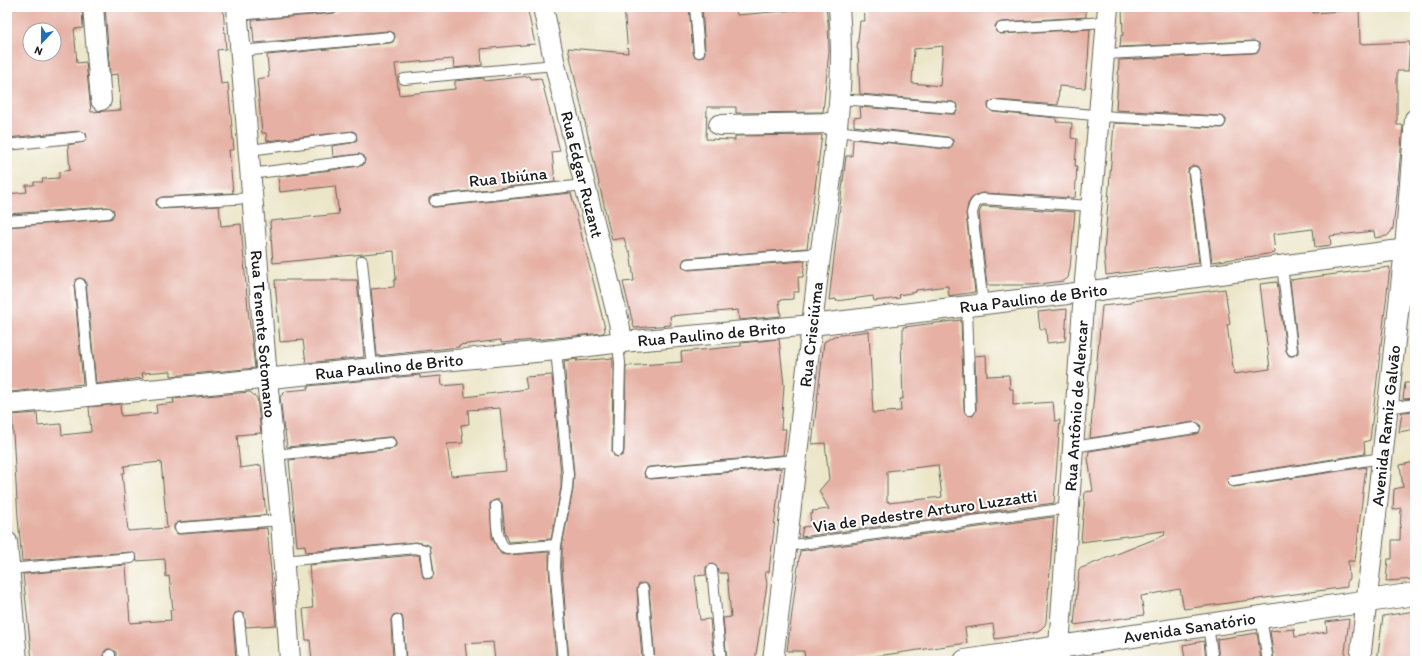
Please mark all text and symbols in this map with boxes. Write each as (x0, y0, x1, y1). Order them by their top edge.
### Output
north arrow (22, 22, 62, 62)
text: N (33, 43, 44, 58)
street label: Rua Edgar Ruzant (557, 109, 608, 240)
street label: Rua Ibiúna (468, 163, 548, 191)
street label: Rua Tenente Sotomano (247, 249, 281, 419)
street label: Rua Paulino de Brito (958, 279, 1109, 317)
street label: Rua Crisciúma (795, 280, 827, 388)
street label: Rua Paulino de Brito (637, 317, 787, 351)
street label: Rua Antônio de Alencar (1060, 319, 1092, 492)
street label: Avenida Ramiz Galvão (1367, 344, 1404, 507)
street label: Rua Paulino de Brito (314, 349, 464, 384)
street label: Via de Pedestre Arturo Luzzatti (812, 485, 1038, 537)
street label: Avenida Sanatório (1122, 608, 1257, 647)

